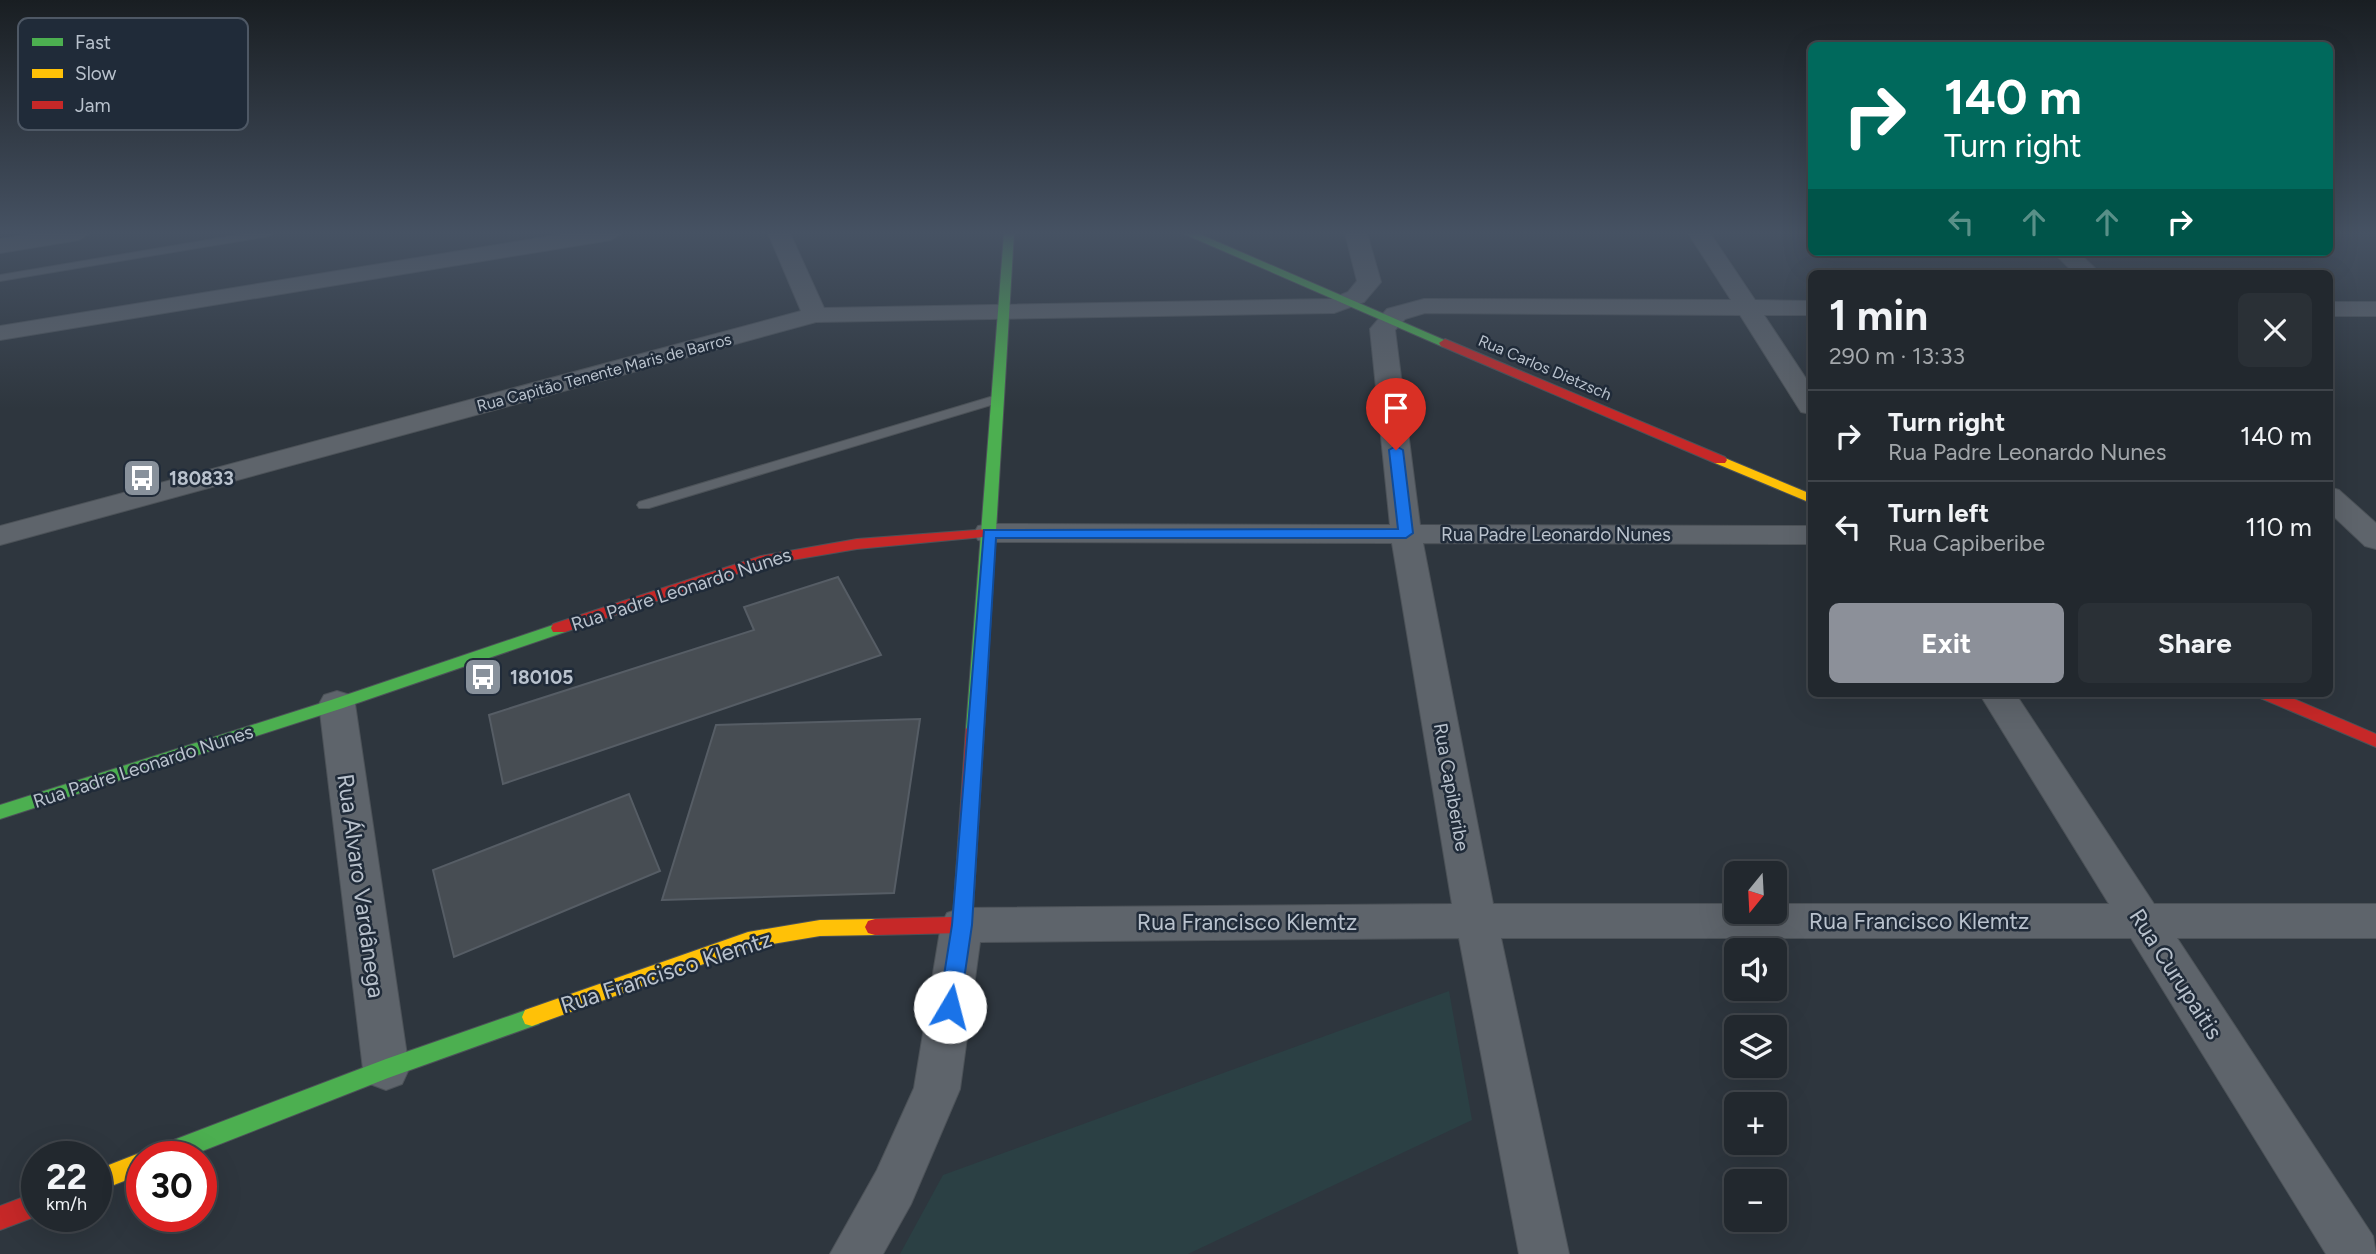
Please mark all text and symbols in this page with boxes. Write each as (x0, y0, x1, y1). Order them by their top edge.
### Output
legend (18, 18, 248, 130)
text: Fast (75, 31, 111, 54)
text: Slow (75, 62, 117, 85)
text: 140 m (1944, 67, 2082, 126)
icon: right (1829, 70, 1920, 161)
text: Jam (75, 94, 111, 117)
text: Turn right (1944, 127, 2082, 165)
icon: left (1942, 203, 1980, 241)
icon: ahead (2015, 203, 2053, 241)
icon: ahead (2088, 203, 2126, 241)
icon: right (2161, 203, 2199, 241)
text: 1 min (1829, 290, 1928, 341)
button: close (2238, 293, 2312, 367)
street label: Rua Capitão Tenente Maris de Barros (475, 329, 734, 416)
street label: Rua Carlos Dietzsch (1475, 331, 1614, 404)
text: 290 m · 13:33 (1829, 342, 1965, 370)
pin (1366, 378, 1426, 450)
icon: arrive (1377, 389, 1415, 427)
text: Turn right (1888, 406, 2005, 438)
icon: right (1829, 417, 1867, 455)
text: 140 m (2240, 420, 2312, 452)
text: Rua Padre Leonardo Nunes (1888, 438, 2166, 466)
bus stop icon: 180833 (121, 457, 163, 499)
place label: 180833 (169, 467, 234, 490)
text: Turn left (1888, 497, 1989, 529)
icon: left (1829, 508, 1867, 546)
text: 110 m (2245, 511, 2312, 543)
street label: Rua Padre Leonardo Nunes (1441, 523, 1671, 546)
text: Rua Capiberibe (1888, 529, 2045, 557)
street label: Rua Padre Leonardo Nunes (568, 543, 794, 636)
button: Exit (1829, 603, 2064, 683)
button: Share (2078, 603, 2312, 683)
bus stop icon: 180105 (462, 656, 504, 698)
place label: 180105 (510, 666, 573, 689)
street label: Rua Padre Leonardo Nunes (30, 720, 256, 813)
street label: Rua Capiberibe (1429, 721, 1474, 853)
street label: Rua Álvaro Vardânega (331, 772, 391, 1000)
north arrow (1724, 861, 1787, 924)
map controls (1724, 861, 1787, 1232)
street label: Rua Curupaitis (2123, 903, 2229, 1045)
street label: Rua Francisco Klemtz (1809, 907, 2029, 935)
street label: Rua Francisco Klemtz (1137, 908, 1357, 936)
street label: Rua Francisco Klemtz (557, 925, 775, 1019)
button: sound (1724, 938, 1787, 1001)
position arrow (913, 970, 987, 1044)
button: layers (1724, 1015, 1787, 1078)
button: + (1724, 1092, 1787, 1155)
speed limit sign: 30 (126, 1141, 217, 1232)
text: 22 (46, 1156, 87, 1198)
button: − (1724, 1169, 1787, 1232)
text: km/h (46, 1193, 87, 1215)

